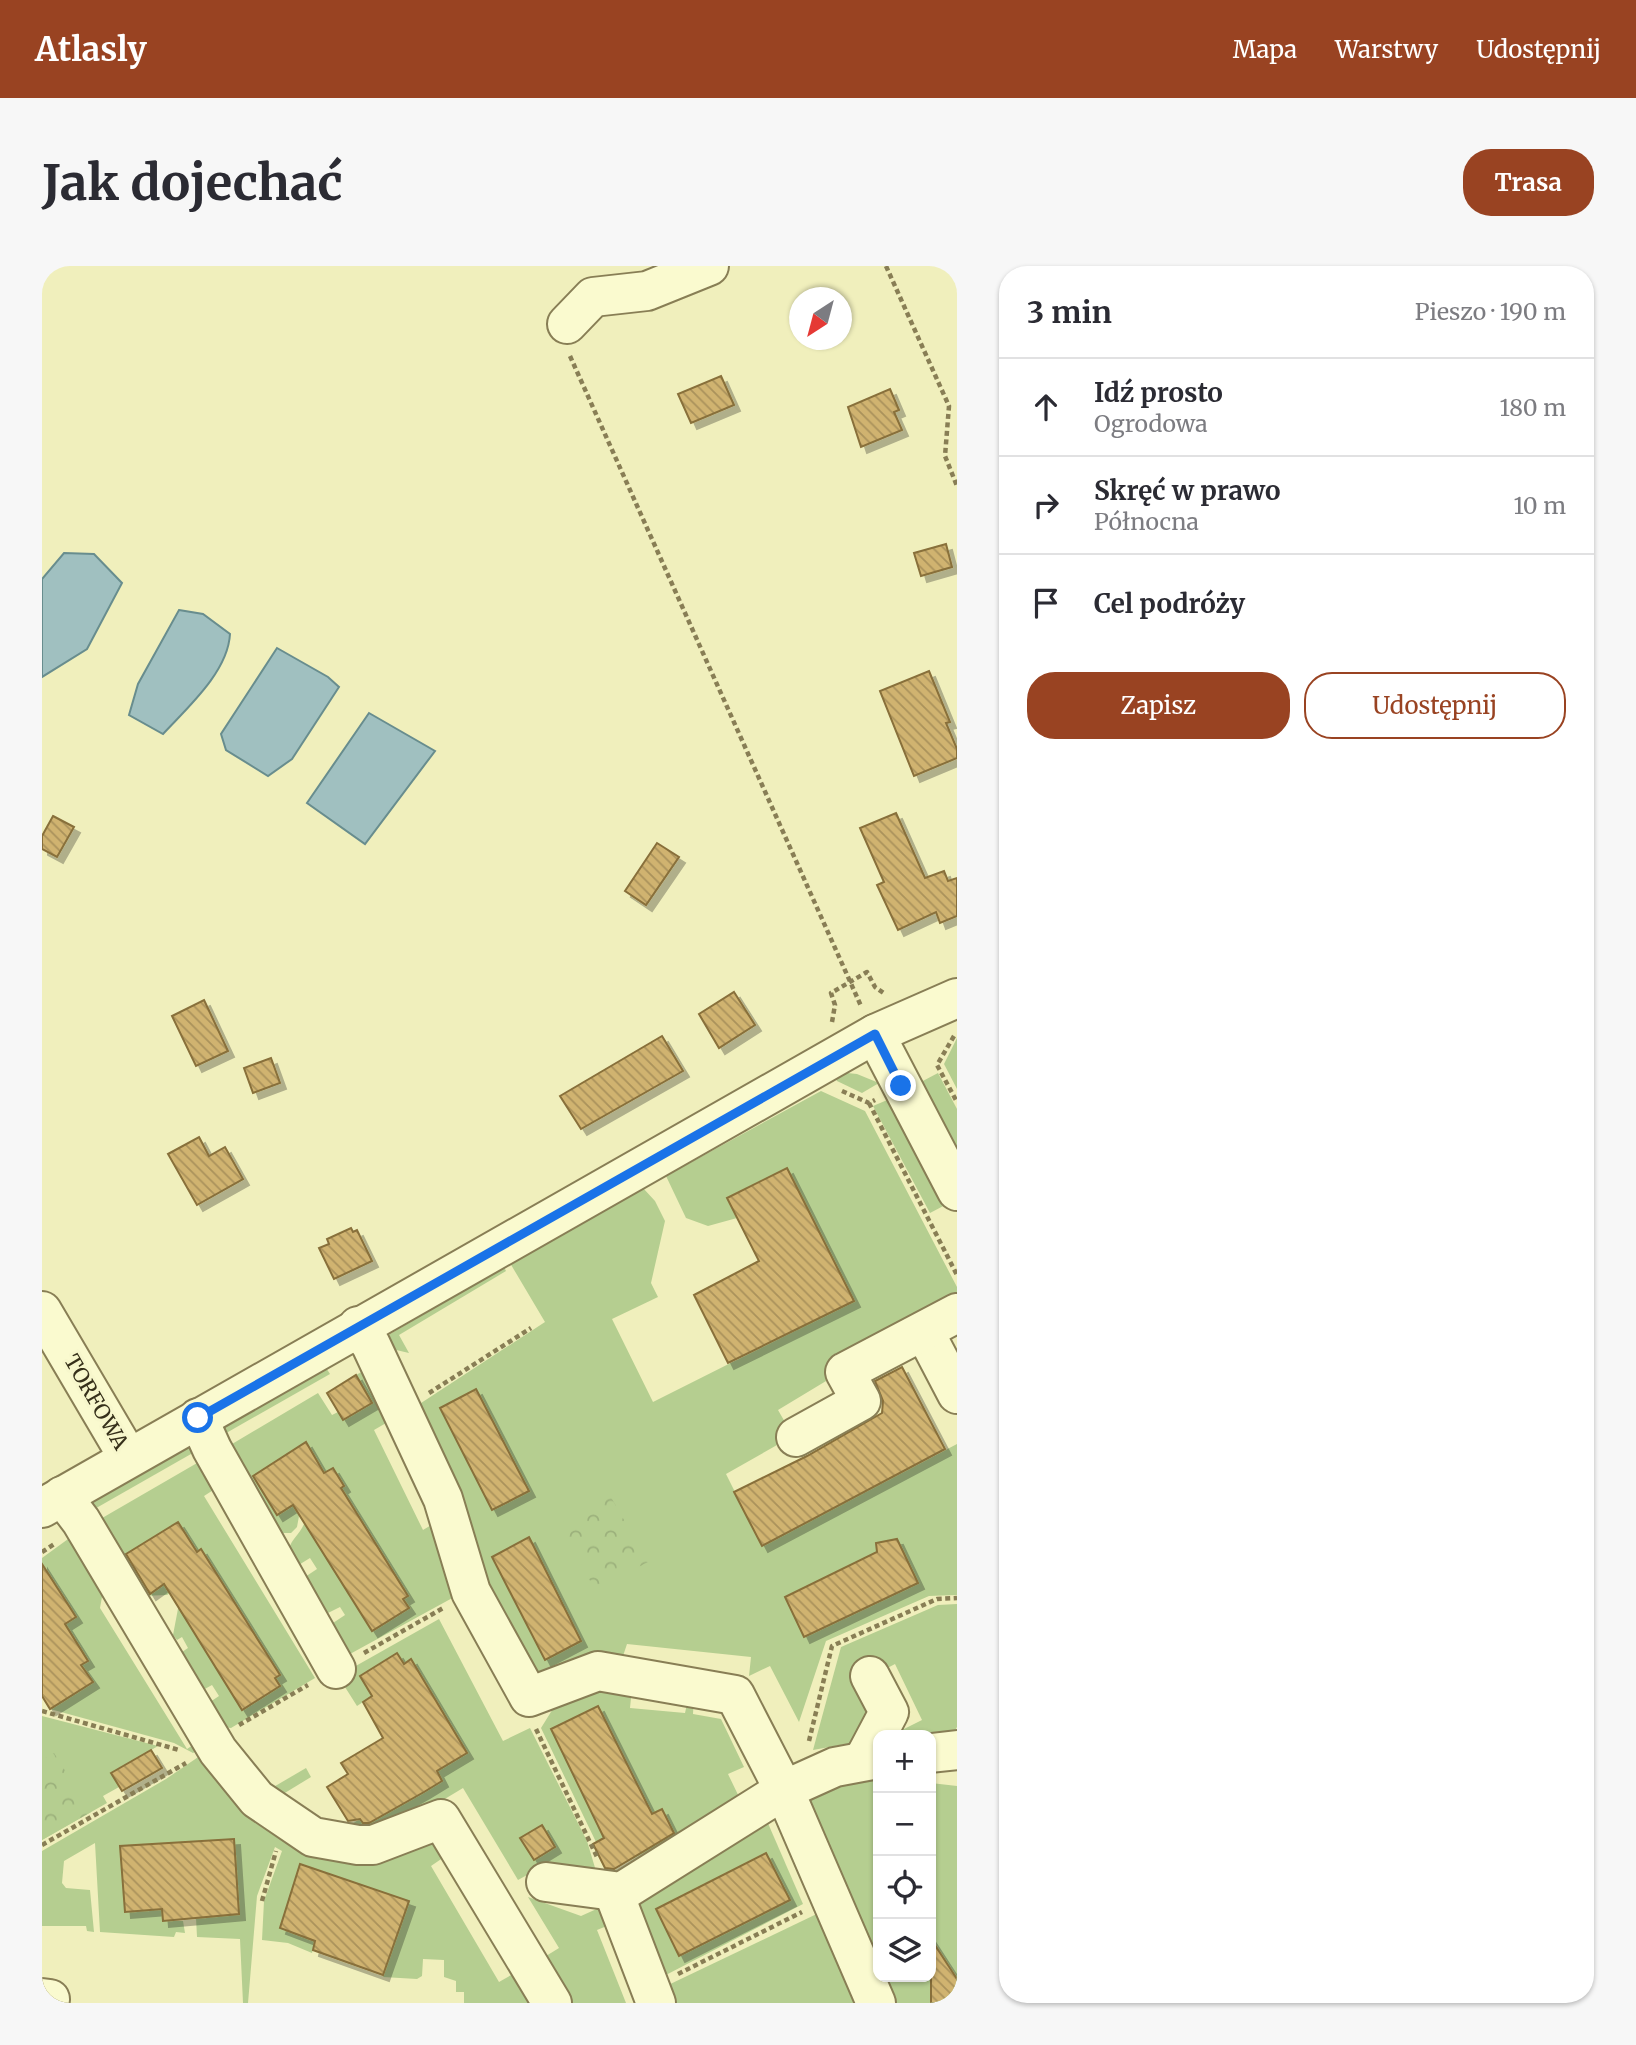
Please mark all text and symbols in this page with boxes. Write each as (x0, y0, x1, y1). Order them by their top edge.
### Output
text: Atlasly (35, 29, 147, 70)
text: Mapa (1233, 34, 1297, 65)
text: Warstwy (1335, 34, 1438, 65)
text: Udostępnij (1476, 34, 1601, 65)
button: Trasa (1463, 149, 1594, 216)
text: Jak dojechać (42, 152, 342, 213)
north arrow (789, 287, 852, 350)
text: 3 min (1027, 293, 1112, 331)
text: Pieszo · 190 m (1415, 297, 1566, 326)
text: Idź prosto (1094, 376, 1223, 409)
icon: ahead (1027, 388, 1065, 426)
text: 180 m (1500, 393, 1566, 422)
text: Ogrodowa (1094, 409, 1208, 438)
text: Skręć w prawo (1094, 474, 1281, 507)
icon: right (1027, 486, 1065, 524)
text: 10 m (1513, 491, 1566, 520)
text: Północna (1094, 507, 1199, 536)
icon: arrive (1027, 584, 1065, 622)
text: Cel podróży (1094, 587, 1245, 620)
button: Zapisz (1027, 672, 1290, 739)
button: Udostępnij (1304, 672, 1566, 739)
route end (885, 1070, 916, 1101)
street label: TORFOWA (58, 1349, 135, 1454)
route start (182, 1402, 213, 1433)
map controls (873, 1730, 936, 1982)
button: + (873, 1730, 936, 1793)
button: − (873, 1793, 936, 1856)
button: locate (873, 1856, 936, 1919)
button: layers (873, 1919, 936, 1982)

